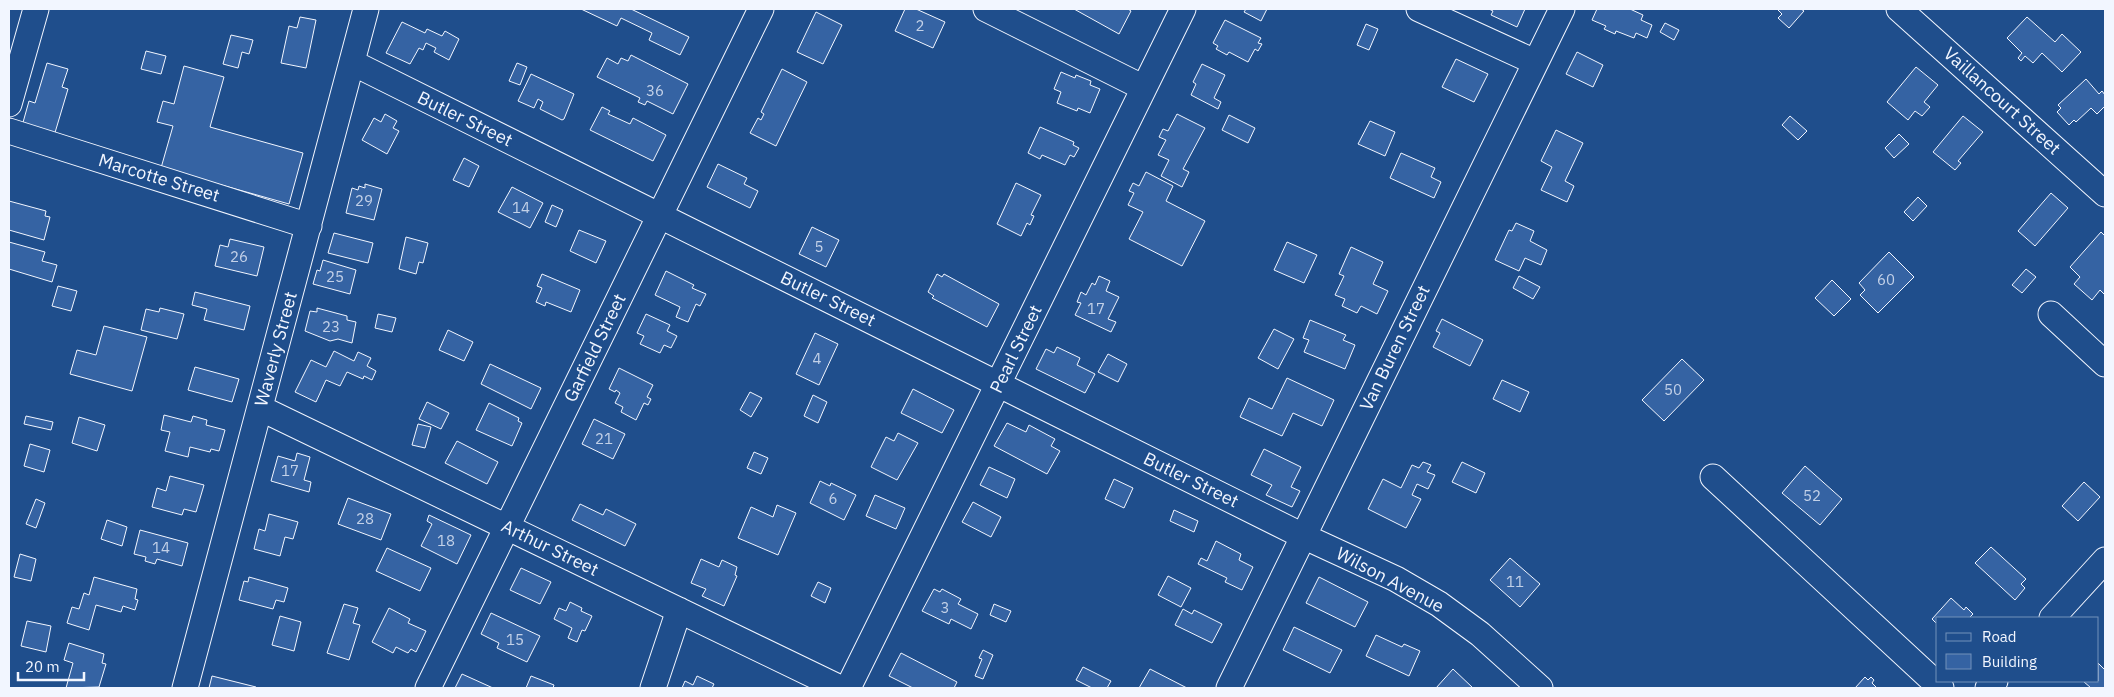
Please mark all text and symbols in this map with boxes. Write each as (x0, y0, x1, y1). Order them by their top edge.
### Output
house number: 2 (915, 16, 925, 35)
street label: Vaillancourt Street (1939, 42, 2066, 159)
house number: 36 (646, 81, 664, 100)
street label: Butler Street (414, 86, 517, 152)
street label: Marcotte Street (96, 148, 223, 207)
house number: 29 (355, 191, 373, 210)
house number: 14 (512, 198, 530, 217)
house number: 5 (814, 237, 824, 256)
house number: 26 (230, 247, 248, 266)
street label: Butler Street (777, 266, 880, 332)
house number: 25 (326, 267, 344, 286)
house number: 60 (1877, 270, 1895, 289)
street label: Van Buren Street (1354, 281, 1435, 414)
street label: Waverly Street (249, 289, 302, 409)
street label: Garfield Street (558, 290, 631, 406)
house number: 17 (1087, 299, 1105, 318)
street label: Pearl Street (984, 301, 1047, 397)
house number: 23 (322, 317, 340, 336)
house number: 4 (812, 349, 822, 368)
house number: 50 (1664, 380, 1682, 399)
house number: 21 (595, 429, 613, 448)
street label: Butler Street (1140, 447, 1243, 513)
house number: 17 (281, 461, 299, 480)
house number: 52 (1803, 486, 1821, 505)
house number: 6 (828, 489, 838, 508)
house number: 28 (356, 509, 374, 528)
street label: Arthur Street (498, 514, 603, 581)
house number: 18 (437, 531, 455, 550)
house number: 14 (152, 538, 170, 557)
street label: Wilson Avenue (1332, 542, 1448, 618)
house number: 11 (1506, 572, 1524, 591)
house number: 3 (940, 598, 950, 617)
legend (1936, 617, 2099, 682)
text: Road (1982, 627, 2017, 646)
house number: 15 (506, 630, 524, 649)
scale bar (18, 650, 84, 682)
text: Building (1982, 652, 2037, 671)
text: 20 m (25, 657, 60, 676)

